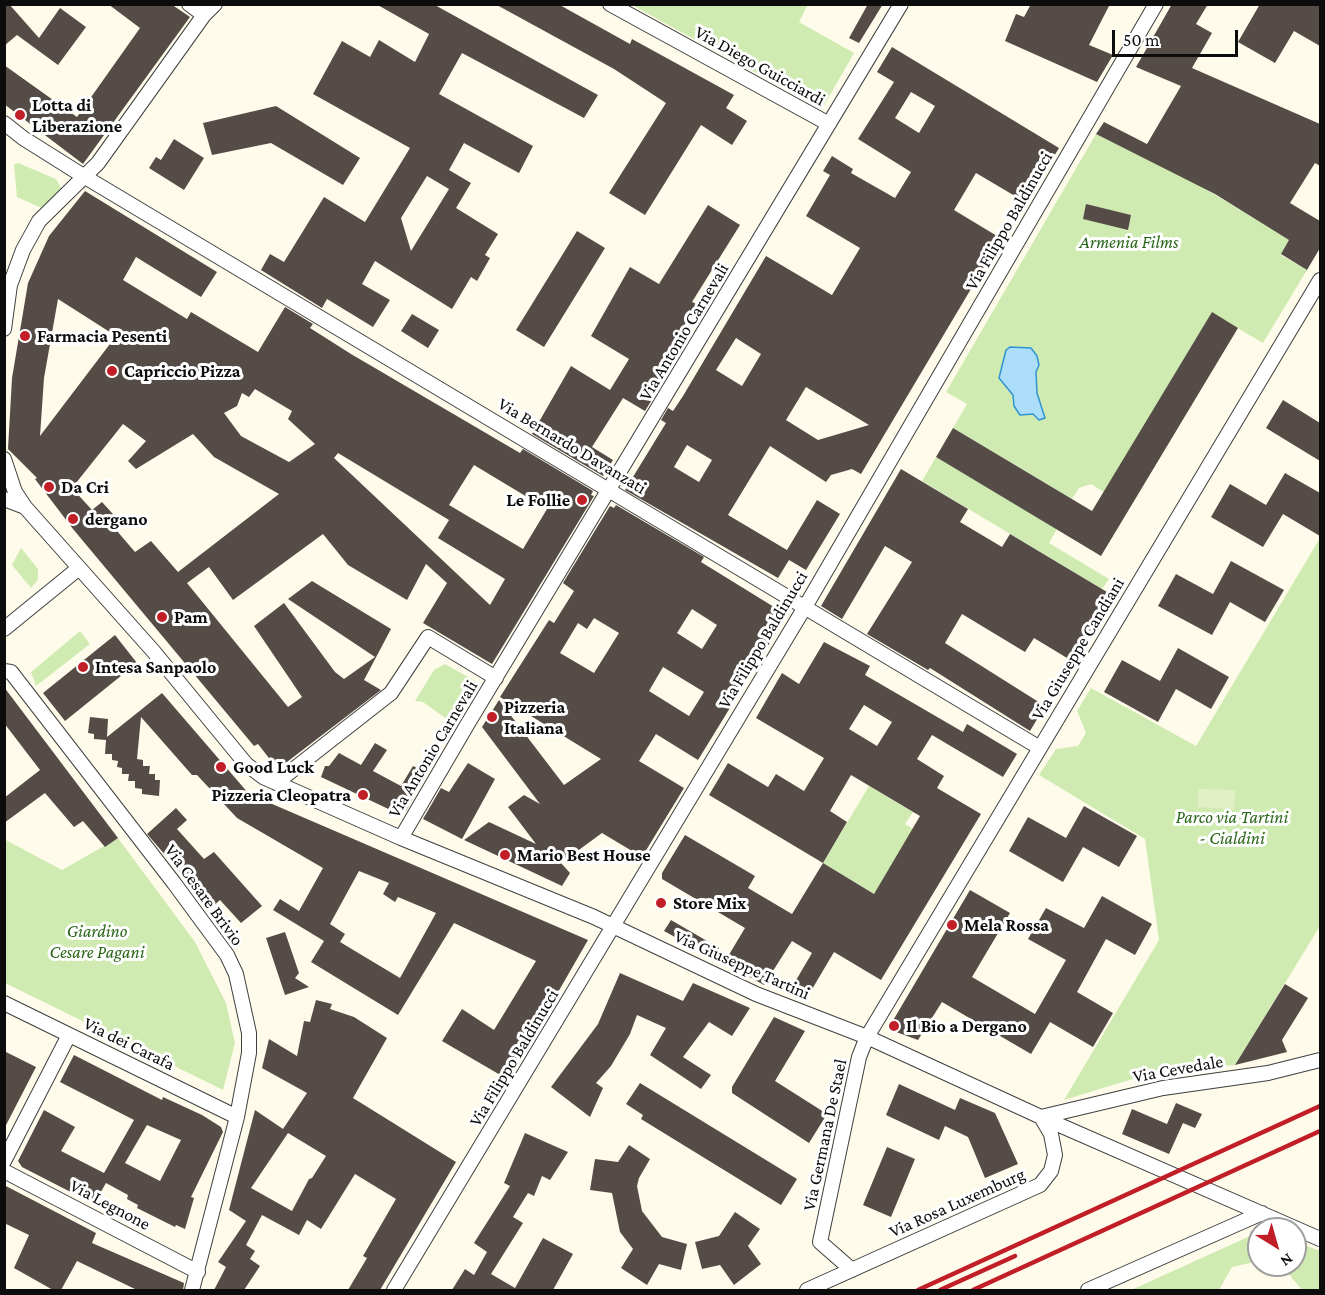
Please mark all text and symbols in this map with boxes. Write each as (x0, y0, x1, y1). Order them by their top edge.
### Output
scale bar (1115, 18, 1241, 56)
street label: Via Diego Guicciardi (691, 21, 829, 111)
text: 50 m (1123, 30, 1160, 50)
place label: Lotta di Liberazione (32, 94, 122, 136)
marker: Lotta di Liberazione (13, 108, 27, 122)
street label: Via Filippo Baldinucci (961, 148, 1057, 294)
park label: Armenia Films (1079, 231, 1179, 253)
street label: Via Antonio Carnevali (634, 259, 734, 405)
place label: Farmacia Pesenti (37, 325, 167, 347)
marker: Farmacia Pesenti (18, 329, 32, 343)
place label: Capriccio Pizza (124, 360, 241, 382)
marker: Capriccio Pizza (105, 364, 119, 378)
street label: Via Bernardo Davanzati (494, 393, 650, 499)
place label: Da Cri (61, 476, 109, 498)
marker: Da Cri (42, 480, 56, 494)
place label: Le Follie (506, 489, 570, 511)
marker: Le Follie (575, 493, 589, 507)
place label: dergano (85, 508, 148, 530)
marker: dergano (66, 512, 80, 526)
street label: Via Filippo Baldinucci (713, 567, 813, 713)
street label: Via Giuseppe Candiani (1027, 574, 1129, 724)
place label: Pam (174, 606, 208, 628)
marker: Pam (155, 610, 169, 624)
place label: Intesa Sanpaolo (95, 656, 216, 678)
marker: Intesa Sanpaolo (76, 660, 90, 674)
street label: Via Antonio Carnevali (383, 676, 483, 822)
place label: Pizzeria Italiana (504, 696, 565, 738)
marker: Pizzeria Italiana (485, 710, 499, 724)
place label: Good Luck (233, 756, 314, 778)
marker: Good Luck (214, 760, 228, 774)
place label: Pizzeria Cleopatra (212, 784, 351, 806)
marker: Pizzeria Cleopatra (356, 788, 370, 802)
park label: Parco via Tartini - Cialdini (1176, 806, 1288, 848)
street label: Via Cesare Brivio (160, 840, 248, 950)
place label: Mario Best House (517, 844, 651, 866)
marker: Mario Best House (498, 848, 512, 862)
place label: Store Mix (673, 892, 746, 914)
marker: Store Mix (654, 896, 668, 910)
place label: Mela Rossa (964, 914, 1049, 936)
marker: Mela Rossa (945, 918, 959, 932)
park label: Giardino Cesare Pagani (49, 920, 145, 962)
street label: Via Giuseppe Tartini (671, 925, 813, 1005)
street label: Via Filippo Baldinucci (464, 985, 564, 1131)
street label: Via dei Carafa (80, 1013, 178, 1075)
place label: Il Bio a Dergano (906, 1015, 1027, 1037)
marker: Il Bio a Dergano (887, 1019, 901, 1033)
street label: Via Cevedale (1131, 1050, 1225, 1088)
street label: Via Germana De Stael (798, 1057, 852, 1213)
street label: Via Rosa Luxemburg (886, 1163, 1028, 1243)
street label: Via Legnone (66, 1175, 154, 1235)
north arrow (1247, 1217, 1307, 1277)
text: N (1277, 1250, 1296, 1270)

